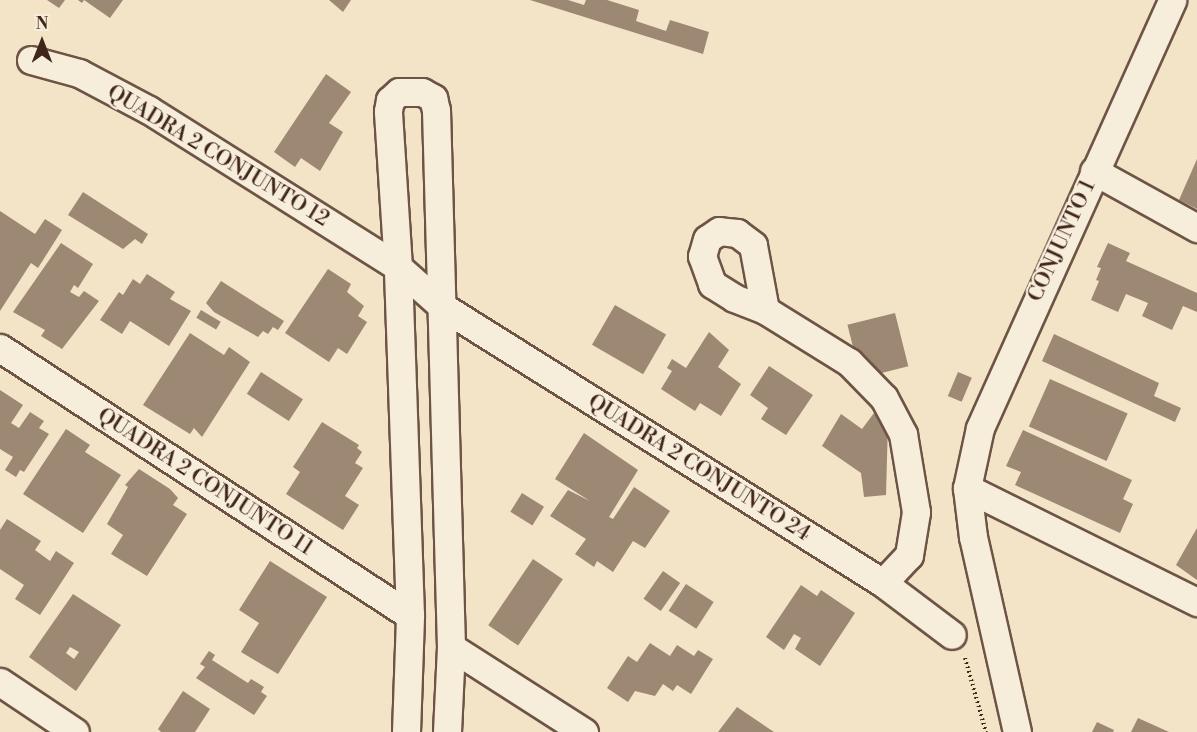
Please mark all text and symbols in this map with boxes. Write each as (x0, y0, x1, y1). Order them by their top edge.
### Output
north arrow (12, 12, 72, 72)
text: N (36, 14, 48, 34)
street label: QUADRA 2 CONJUNTO 12 (103, 80, 333, 232)
street label: CONJUNTO 1 (1023, 176, 1101, 306)
street label: QUADRA 2 CONJUNTO 24 (583, 389, 815, 547)
street label: QUADRA 2 CONJUNTO 11 (93, 403, 317, 561)

